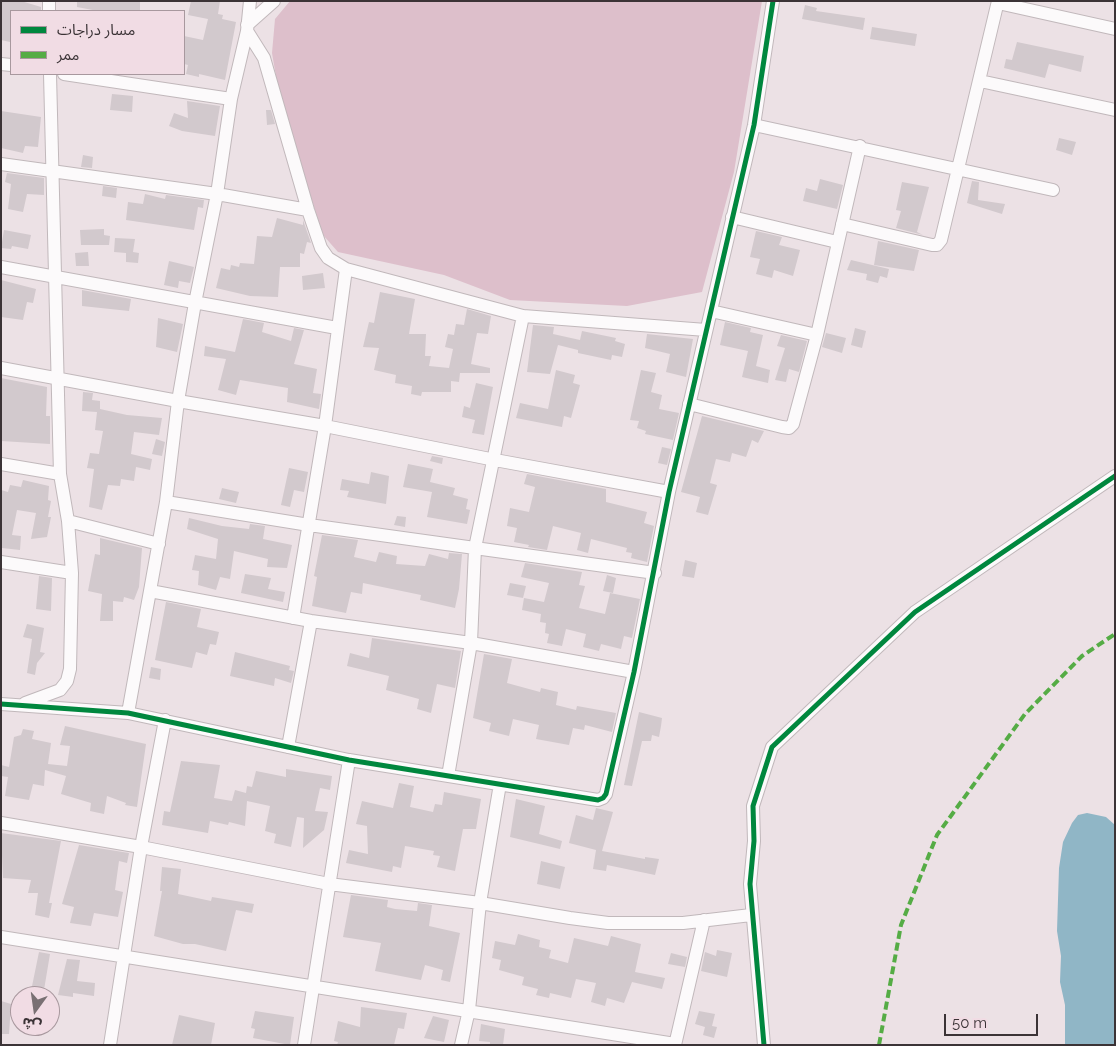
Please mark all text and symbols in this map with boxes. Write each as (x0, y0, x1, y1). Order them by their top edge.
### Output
legend (10, 10, 185, 75)
text: مسار دراجات (57, 21, 135, 39)
text: ممر (57, 46, 80, 64)
north arrow (10, 986, 60, 1036)
scale bar (946, 1004, 1040, 1036)
text: 50 m (952, 1014, 987, 1032)
text: ش (20, 1015, 43, 1035)

